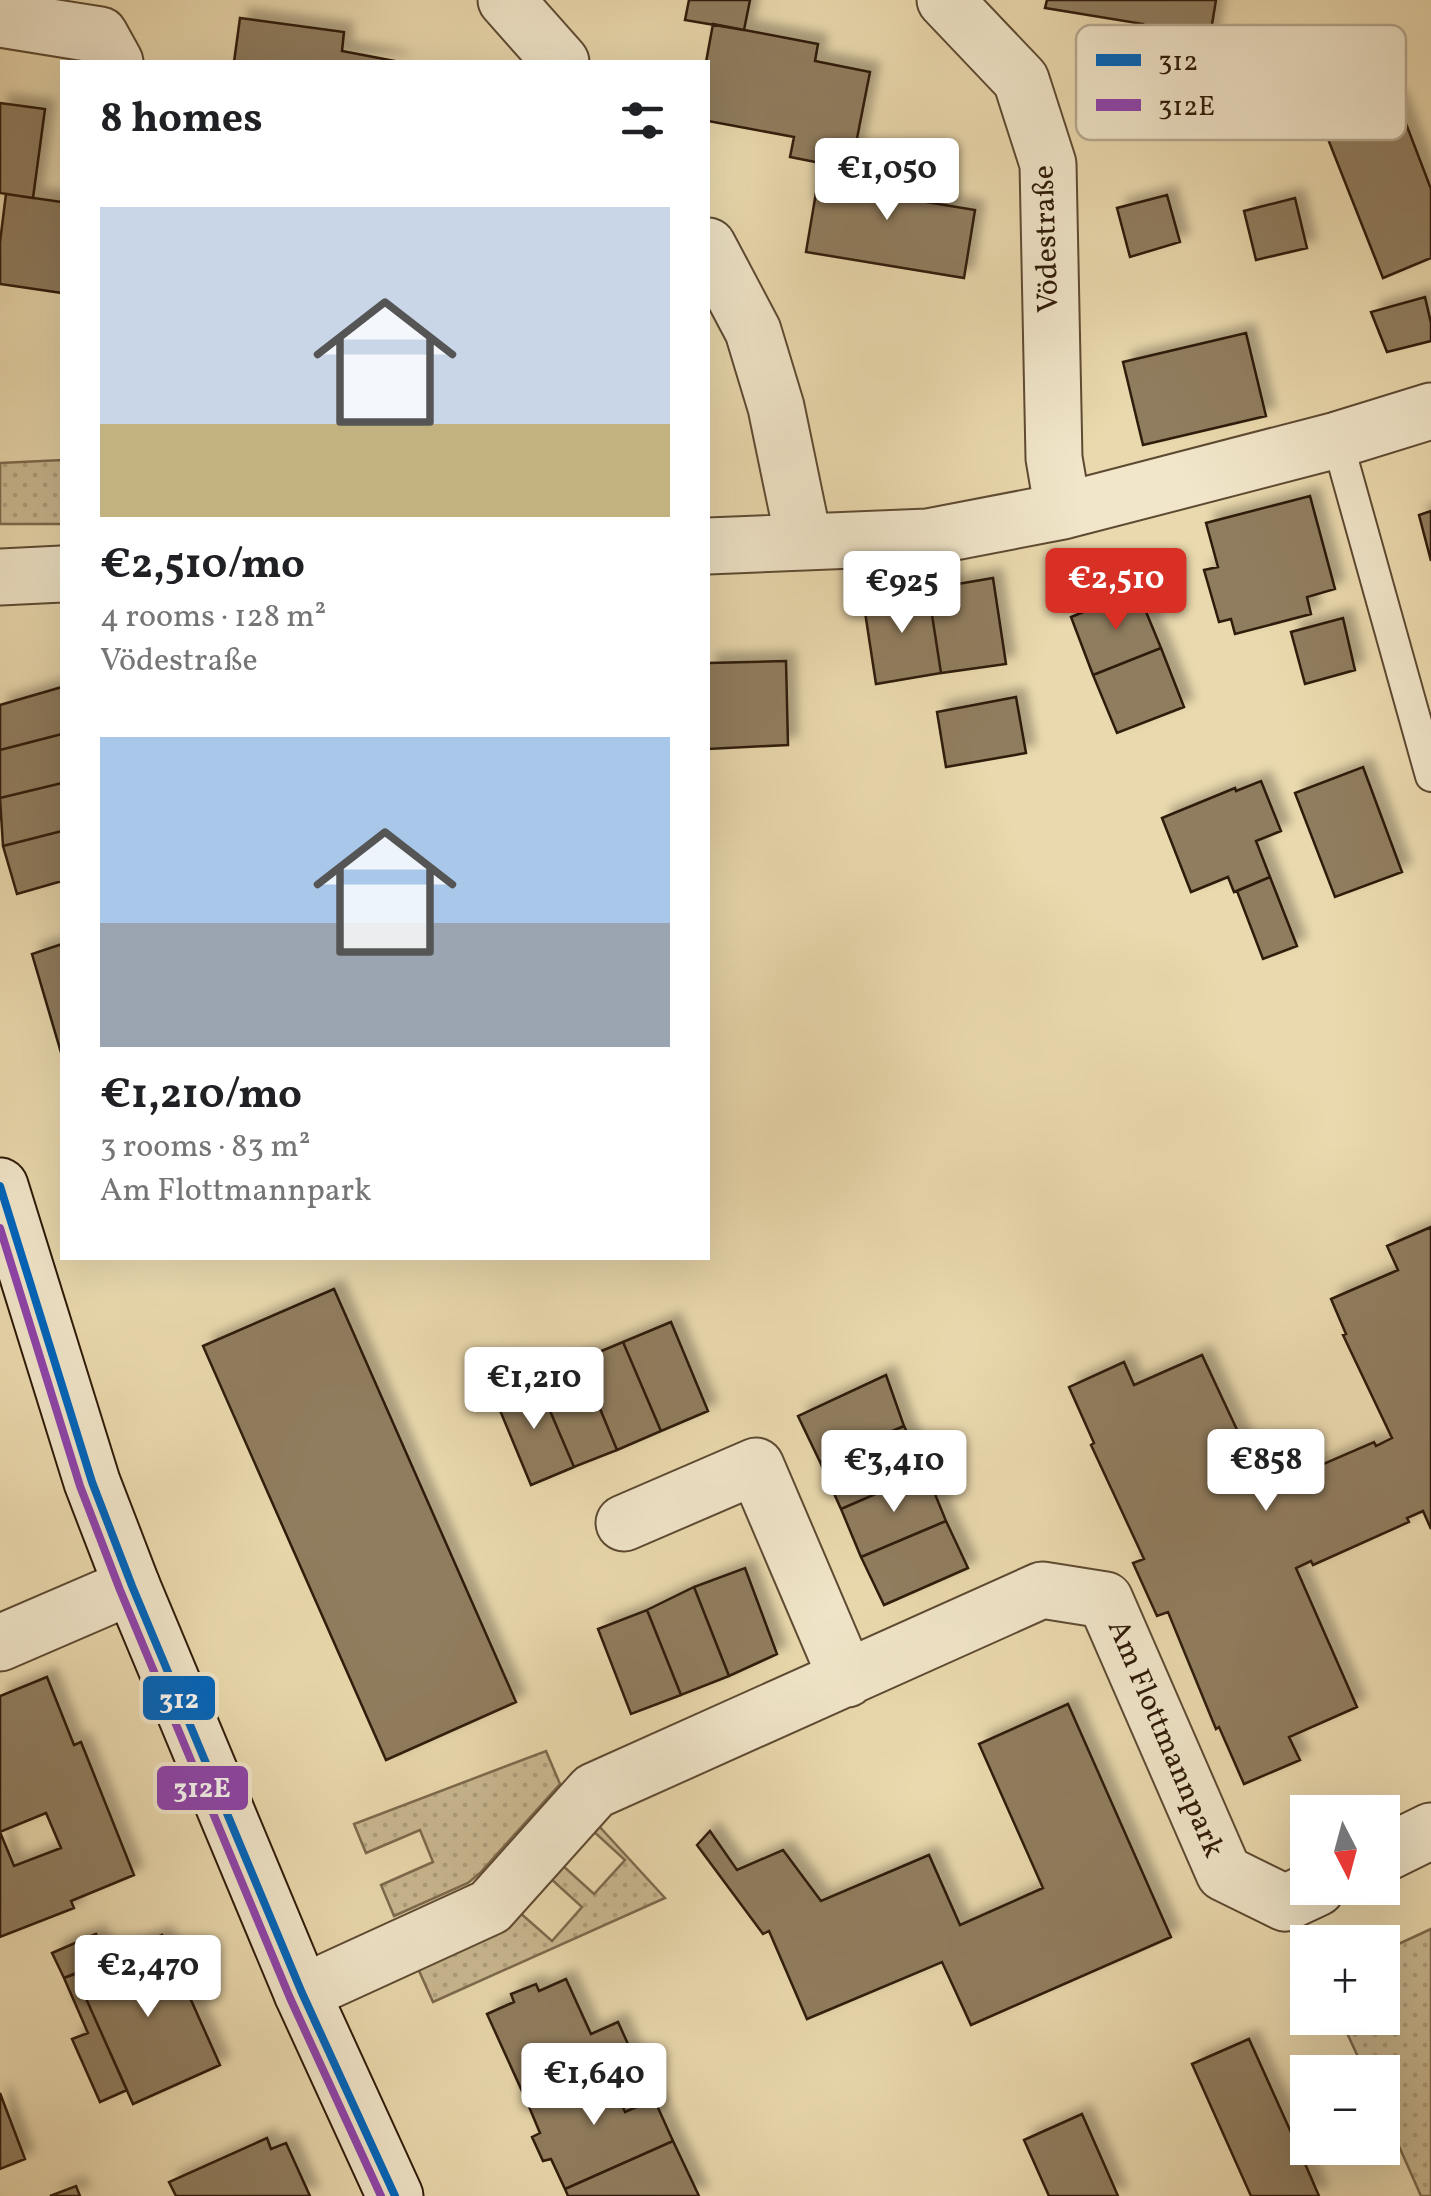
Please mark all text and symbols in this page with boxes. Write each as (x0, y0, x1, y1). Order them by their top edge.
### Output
legend (1076, 25, 1406, 140)
text: 312 (1158, 43, 1198, 82)
text: 312E (1158, 88, 1215, 127)
text: 8 homes (100, 91, 263, 150)
icon: filters (615, 93, 670, 148)
pin: €1,050 (806, 138, 968, 223)
text: €1,050 (837, 148, 937, 192)
street label: Vödestraße (1023, 164, 1071, 314)
icon: home (295, 272, 475, 452)
text: €2,510/mo (100, 537, 305, 596)
pin: €2,510 (1035, 548, 1197, 633)
pin: €925 (843, 551, 961, 636)
text: €2,510 (1067, 558, 1165, 602)
text: €925 (865, 561, 939, 605)
text: 4 rooms · 128 m² (100, 596, 326, 640)
text: Vödestraße (100, 640, 258, 684)
icon: home (295, 802, 475, 982)
text: €1,210/mo (100, 1067, 302, 1126)
text: 3 rooms · 83 m² (100, 1126, 311, 1170)
text: Am Flottmannpark (100, 1170, 372, 1214)
pin: €1,210 (453, 1347, 615, 1432)
text: €1,210 (487, 1357, 581, 1401)
pin: €858 (1207, 1429, 1325, 1514)
pin: €3,410 (813, 1430, 975, 1515)
text: €858 (1229, 1439, 1303, 1483)
text: €3,410 (843, 1440, 945, 1484)
street label: Am Flottmannpark (1096, 1614, 1234, 1864)
line badge: 312 (141, 1674, 217, 1722)
text: 312 (159, 1681, 199, 1720)
line badge: 312E (155, 1764, 250, 1812)
text: 312E (173, 1770, 231, 1809)
north arrow (1290, 1795, 1400, 1905)
map controls (1290, 1795, 1400, 2165)
button: + (1290, 1925, 1400, 2035)
pin: €2,470 (67, 1935, 229, 2020)
text: €2,470 (97, 1945, 199, 1989)
pin: €1,640 (513, 2043, 675, 2128)
text: €1,640 (543, 2053, 645, 2097)
button: − (1290, 2055, 1400, 2165)

